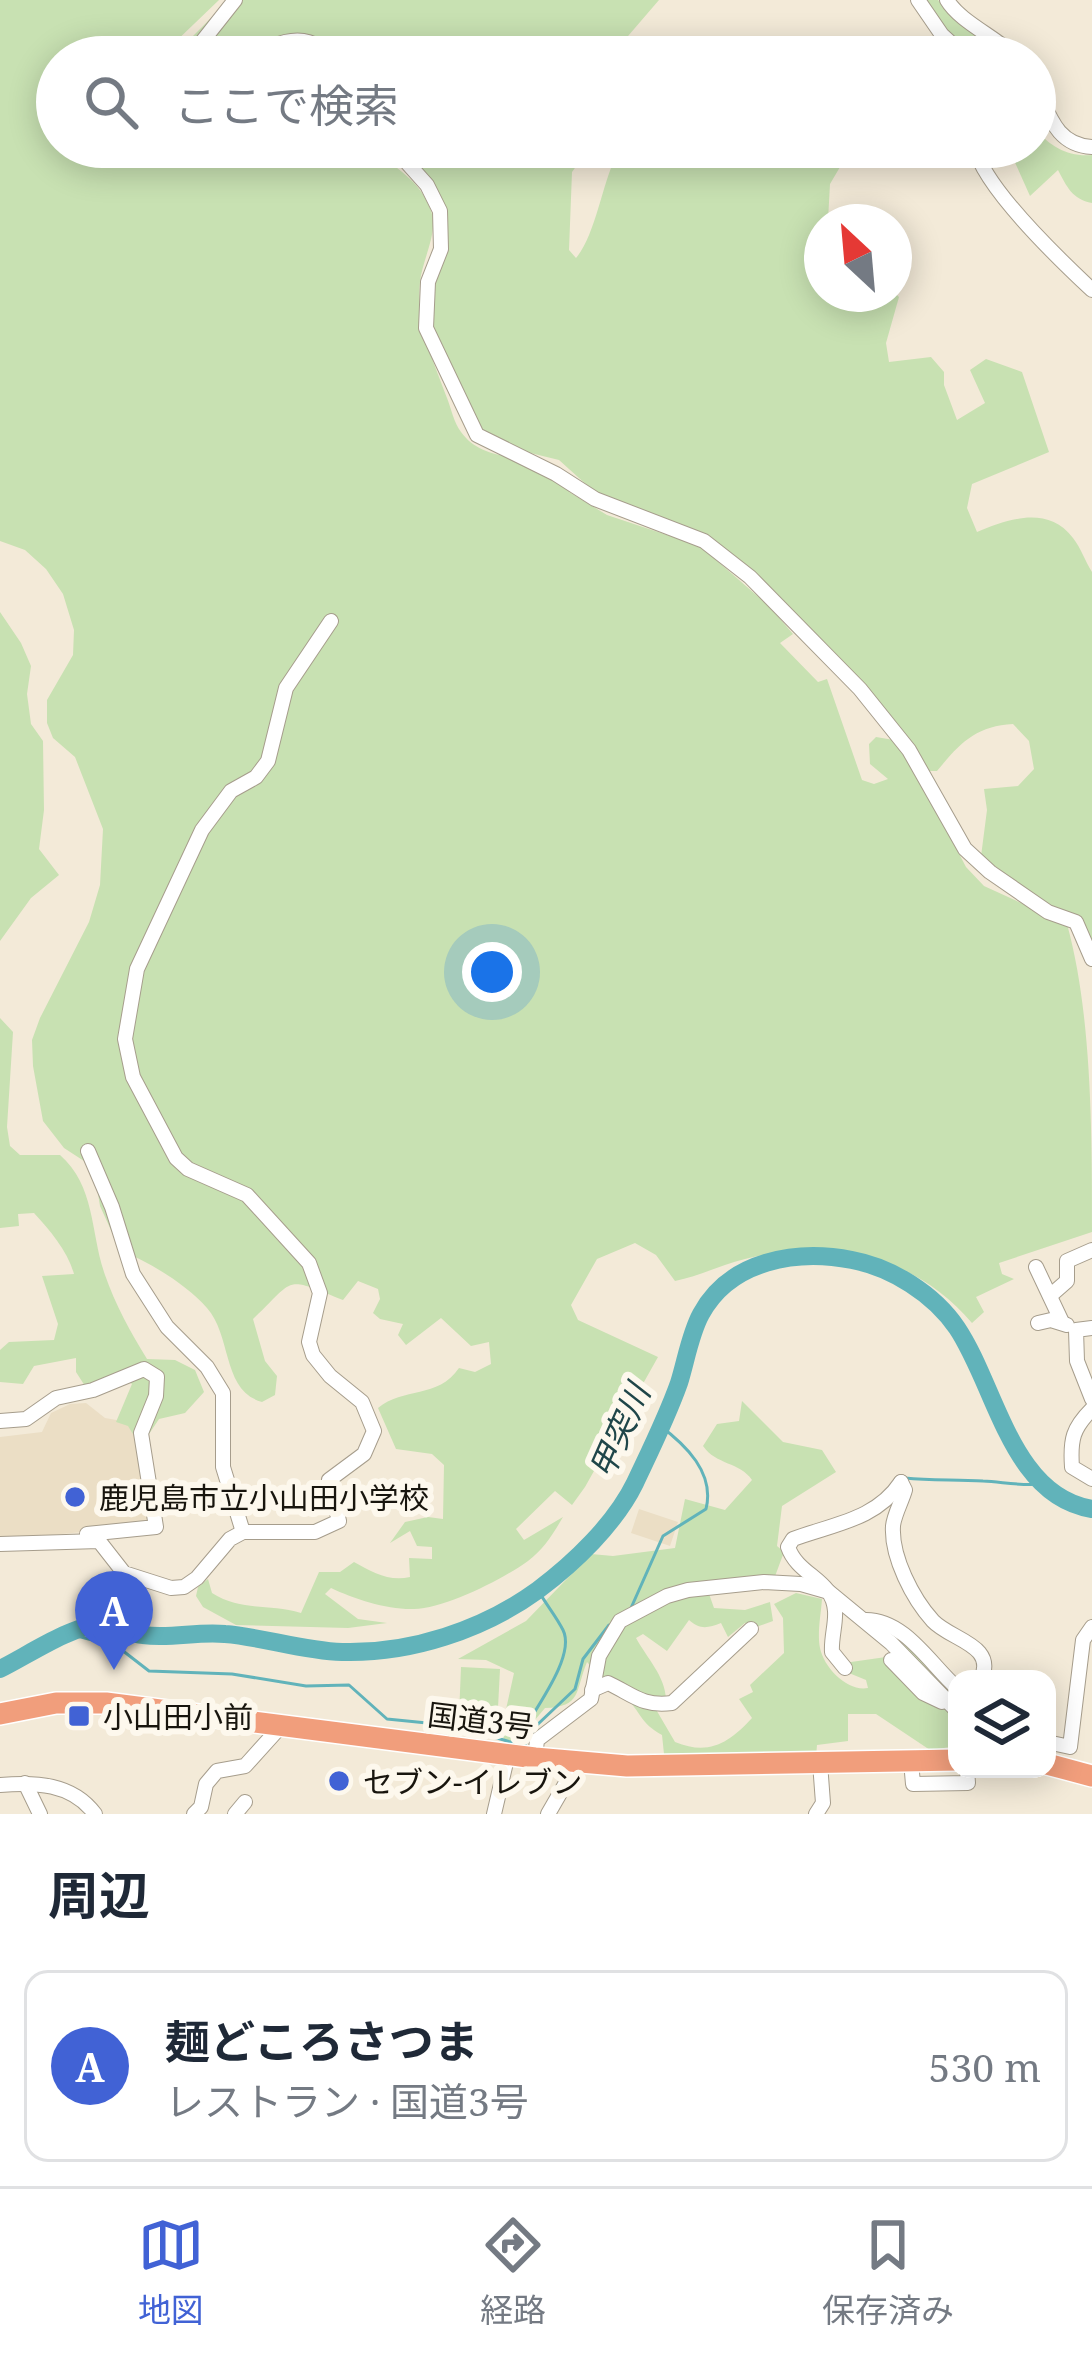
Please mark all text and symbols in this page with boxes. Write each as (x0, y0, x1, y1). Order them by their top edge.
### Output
search box (36, 36, 1056, 168)
icon: search (78, 69, 144, 135)
text: ここで検索 (174, 74, 399, 135)
north arrow (804, 204, 912, 312)
your location (462, 942, 522, 1002)
water label: 甲突川 (578, 1374, 661, 1485)
place label: 鹿児島市立小山田小学校 (99, 1477, 429, 1518)
marker: 鹿児島市立小山田小学校 (62, 1484, 88, 1510)
pin: A (75, 1571, 153, 1670)
map controls (948, 1670, 1056, 1778)
button: layers (948, 1670, 1056, 1778)
street label: 国道3号 (426, 1693, 536, 1747)
place label: 小山田小前 (103, 1696, 253, 1737)
marker: 小山田小前 (66, 1703, 92, 1729)
place label: セブン-イレブン (363, 1761, 582, 1802)
marker: セブン-イレブン (326, 1768, 352, 1794)
text: 周辺 (48, 1859, 150, 1929)
text: 麺どころさつま (165, 2010, 479, 2071)
text: A (75, 2040, 105, 2093)
text: 530 m (929, 2040, 1041, 2093)
text: レストラン · 国道3号 (165, 2074, 529, 2127)
tab: 地図 (138, 2212, 204, 2332)
tab: 経路 (480, 2212, 546, 2332)
tab: 保存済み (822, 2212, 954, 2332)

